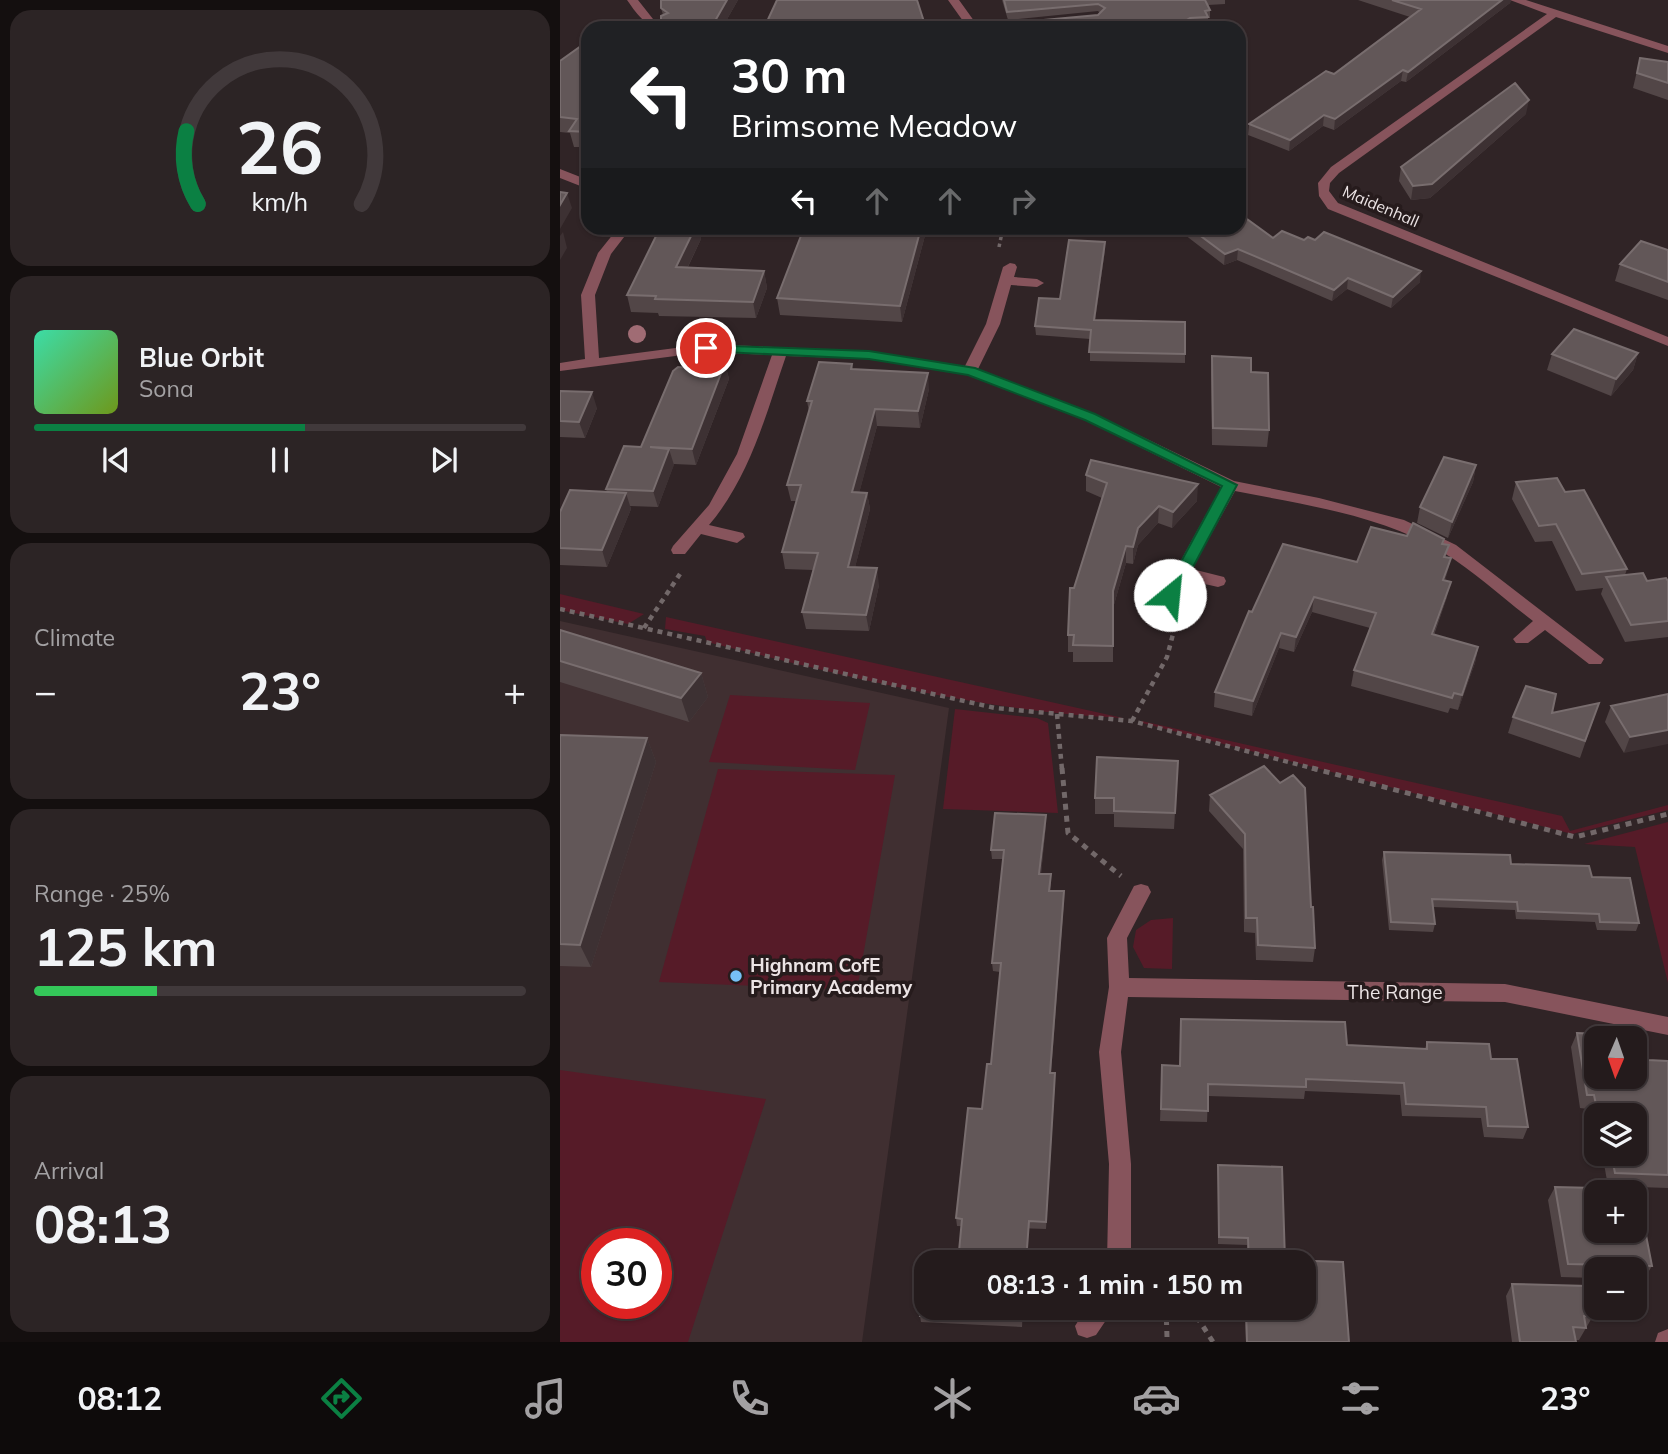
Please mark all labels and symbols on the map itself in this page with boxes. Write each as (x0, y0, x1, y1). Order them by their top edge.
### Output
street label: Maidenhall (1340, 181, 1422, 231)
pin (676, 318, 736, 378)
position arrow (1133, 558, 1207, 632)
place label: Highnam CofE Primary Academy (750, 953, 913, 999)
marker: Highnam CofE Primary Academy (728, 968, 744, 984)
street label: The Range (1347, 980, 1443, 1004)
north arrow (1584, 1026, 1647, 1088)
speed limit sign: 30 (581, 1228, 672, 1319)

